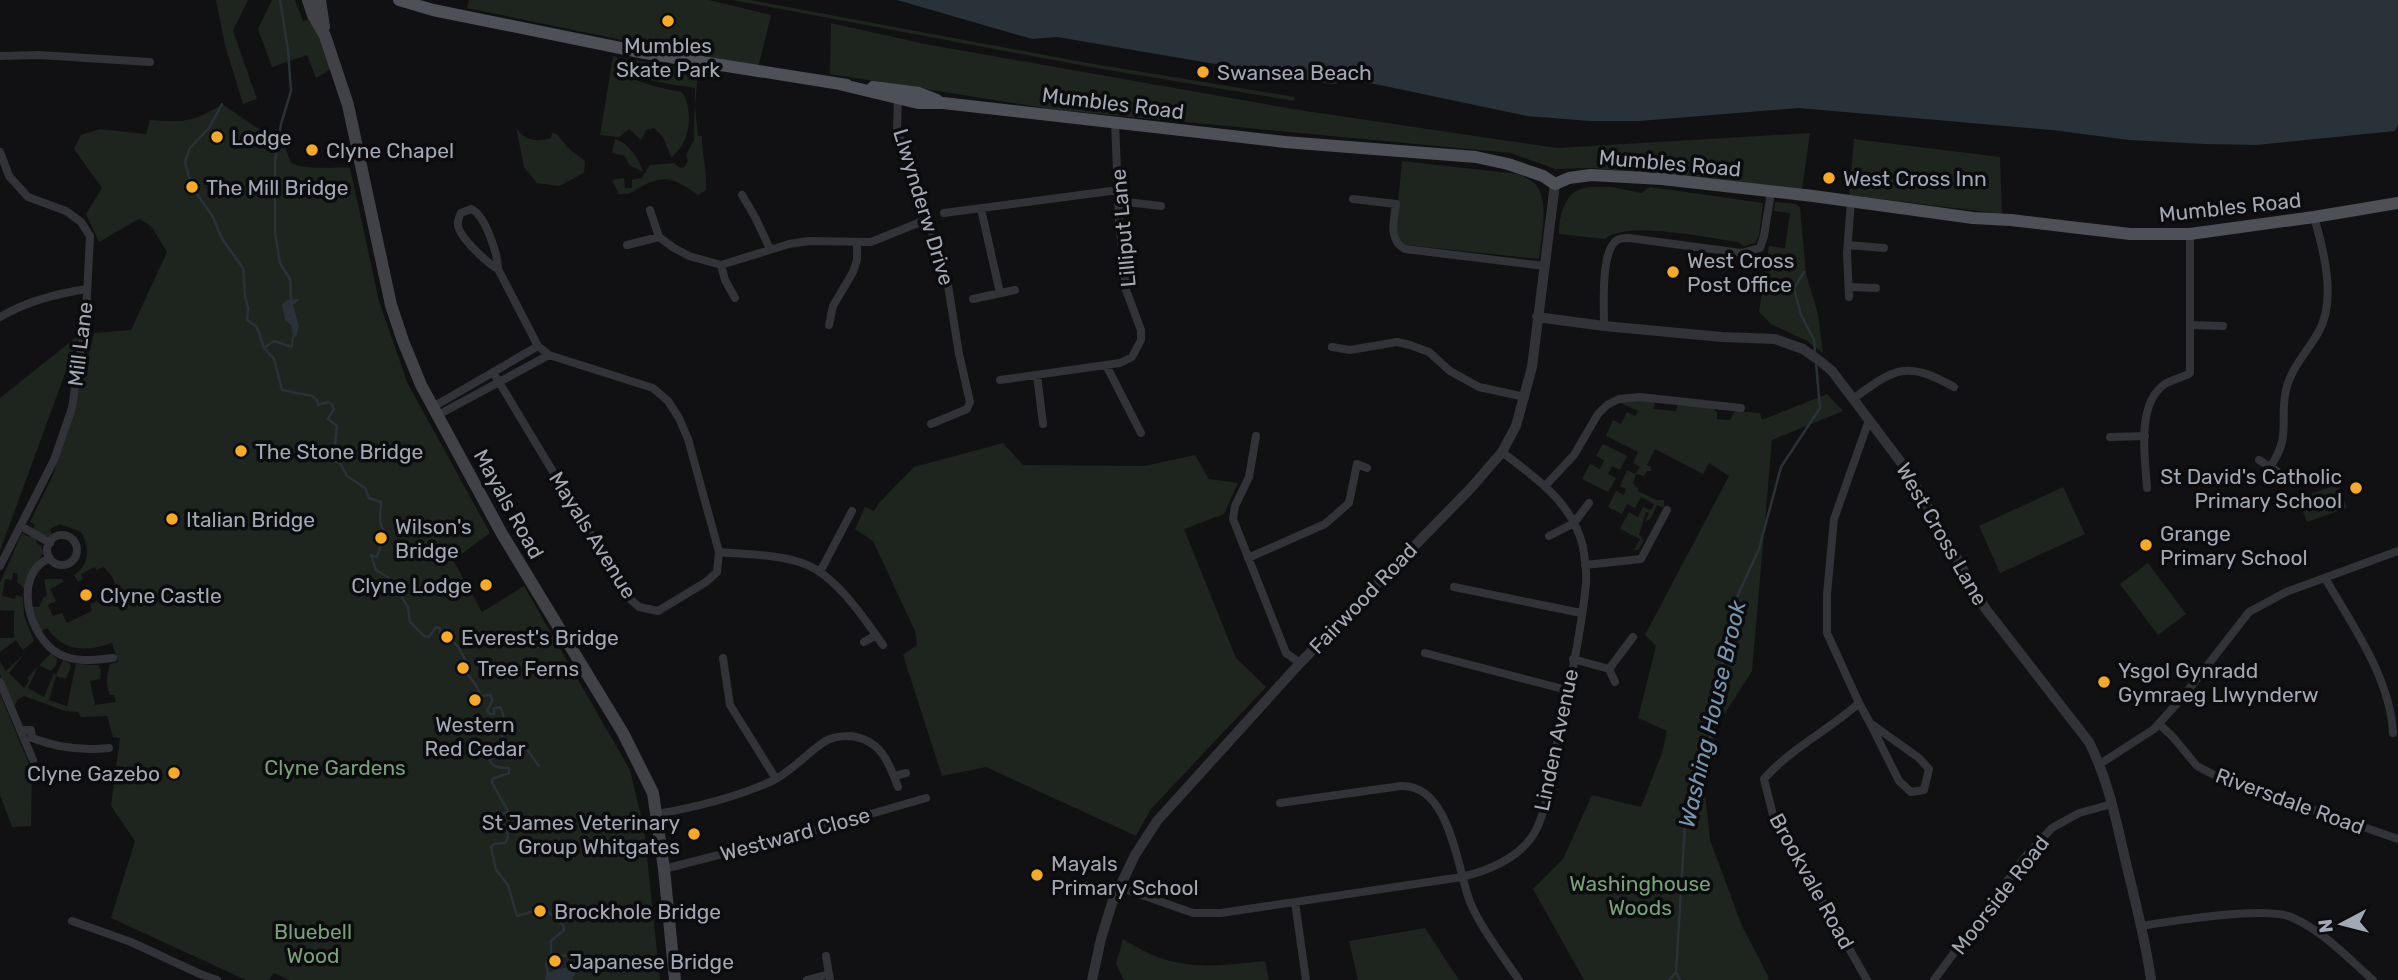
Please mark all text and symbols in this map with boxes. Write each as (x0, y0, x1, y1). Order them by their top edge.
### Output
marker: Mumbles Skate Park (660, 13, 676, 29)
place label: Mumbles Skate Park (616, 33, 720, 82)
place label: Swansea Beach (1217, 60, 1372, 85)
marker: Swansea Beach (1195, 64, 1211, 80)
street label: Mumbles Road (1041, 82, 1185, 124)
place label: Lodge (231, 125, 291, 150)
street label: Llwynderw Drive (888, 126, 960, 288)
marker: Lodge (209, 129, 225, 145)
place label: Clyne Chapel (326, 138, 454, 163)
marker: Clyne Chapel (304, 142, 320, 158)
street label: Mumbles Road (1598, 144, 1742, 182)
place label: West Cross Inn (1843, 166, 1987, 191)
street label: Lilliput Lane (1105, 168, 1141, 288)
marker: West Cross Inn (1821, 170, 1837, 186)
place label: The Mill Bridge (206, 175, 348, 200)
marker: The Mill Bridge (184, 179, 200, 195)
street label: Mumbles Road (2158, 187, 2302, 227)
place label: West Cross Post Office (1687, 248, 1794, 297)
marker: West Cross Post Office (1665, 264, 1681, 280)
street label: Mill Lane (62, 300, 98, 388)
place label: The Stone Bridge (255, 439, 423, 464)
marker: The Stone Bridge (233, 443, 249, 459)
street label: Mayals Road (469, 445, 549, 563)
street label: West Cross Lane (1891, 458, 1993, 610)
place label: St David's Catholic Primary School (2160, 464, 2342, 513)
street label: Mayals Avenue (544, 467, 642, 603)
marker: St David's Catholic Primary School (2348, 480, 2364, 496)
place label: Italian Bridge (186, 507, 315, 532)
marker: Italian Bridge (164, 511, 180, 527)
place label: Wilson's Bridge (395, 514, 472, 563)
place label: Grange Primary School (2160, 521, 2308, 570)
marker: Wilson's Bridge (373, 530, 389, 546)
street label: Fairwood Road (1304, 537, 1422, 659)
marker: Grange Primary School (2138, 537, 2154, 553)
place label: Clyne Lodge (351, 573, 472, 598)
marker: Clyne Lodge (478, 577, 494, 593)
place label: Clyne Castle (100, 583, 222, 608)
marker: Clyne Castle (78, 587, 94, 603)
water label: Washing House Brook (1672, 597, 1752, 830)
place label: Everest's Bridge (461, 625, 619, 650)
marker: Everest's Bridge (439, 629, 455, 645)
place label: Tree Ferns (477, 656, 579, 681)
place label: Ysgol Gynradd Gymraeg Llwynderw (2118, 658, 2319, 707)
marker: Tree Ferns (455, 660, 471, 676)
street label: Linden Avenue (1529, 667, 1583, 813)
marker: Ysgol Gynradd Gymraeg Llwynderw (2096, 674, 2112, 690)
marker: Western Red Cedar (467, 692, 483, 708)
place label: Western Red Cedar (425, 712, 525, 761)
park label: Clyne Gardens (264, 755, 406, 780)
place label: Clyne Gazebo (27, 761, 160, 786)
street label: Riversdale Road (2212, 763, 2368, 839)
marker: Clyne Gazebo (166, 765, 182, 781)
street label: Westward Close (717, 802, 873, 866)
street label: Brookvale Road (1764, 809, 1860, 953)
place label: St James Veterinary Group Whitgates (482, 810, 680, 859)
marker: St James Veterinary Group Whitgates (686, 826, 702, 842)
street label: Moorside Road (1946, 831, 2054, 959)
place label: Mayals Primary School (1051, 851, 1199, 900)
marker: Mayals Primary School (1029, 867, 1045, 883)
park label: Washinghouse Woods (1569, 871, 1711, 920)
north arrow (2307, 889, 2377, 959)
place label: Brockhole Bridge (554, 899, 721, 924)
marker: Brockhole Bridge (532, 903, 548, 919)
text: N (2313, 918, 2338, 934)
park label: Bluebell Wood (274, 919, 352, 968)
place label: Japanese Bridge (569, 949, 734, 974)
marker: Japanese Bridge (547, 953, 563, 969)

